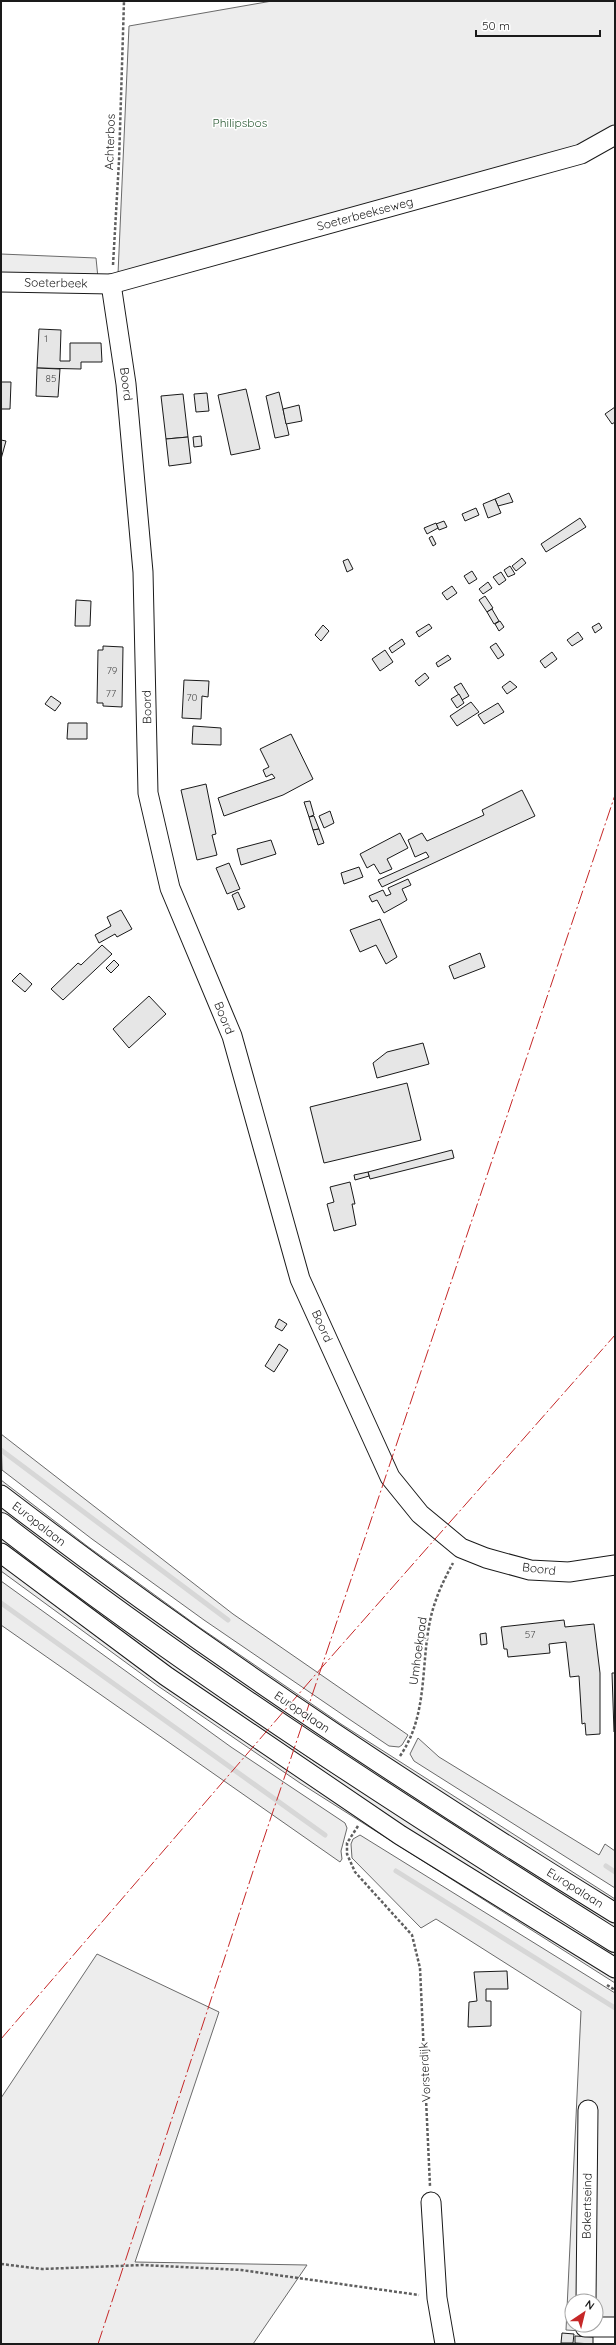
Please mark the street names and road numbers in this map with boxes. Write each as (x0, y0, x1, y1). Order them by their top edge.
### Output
street label: Achterbos (101, 113, 118, 170)
street label: Soeterbeekseweg (315, 193, 415, 234)
street label: Soeterbeek (24, 274, 88, 291)
street label: Boord (117, 366, 136, 402)
street label: Boord (139, 690, 154, 724)
street label: Boord (211, 999, 238, 1036)
street label: Boord (309, 1307, 336, 1344)
street label: Europalaan (9, 1498, 69, 1549)
street label: Boord (521, 1559, 557, 1578)
street label: Umhoekpad (405, 1616, 430, 1686)
street label: Europalaan (272, 1687, 333, 1736)
street label: Europalaan (544, 1864, 606, 1911)
street label: Vorsterdijk (415, 2042, 434, 2102)
street label: Bakertseind (578, 2173, 595, 2239)

